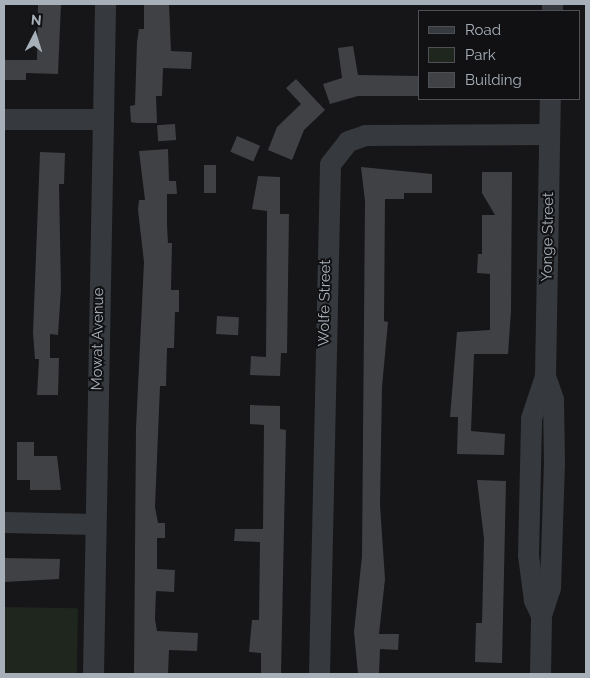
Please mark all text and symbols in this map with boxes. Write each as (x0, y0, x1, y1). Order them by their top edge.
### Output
north arrow (10, 10, 60, 60)
legend (418, 10, 580, 100)
text: N (30, 12, 42, 28)
text: Road (465, 21, 501, 39)
text: Park (465, 46, 496, 64)
text: Building (465, 71, 522, 89)
street label: Yonge Street (538, 192, 558, 282)
street label: Wolfe Street (315, 260, 335, 346)
street label: Mowat Avenue (88, 287, 108, 391)

